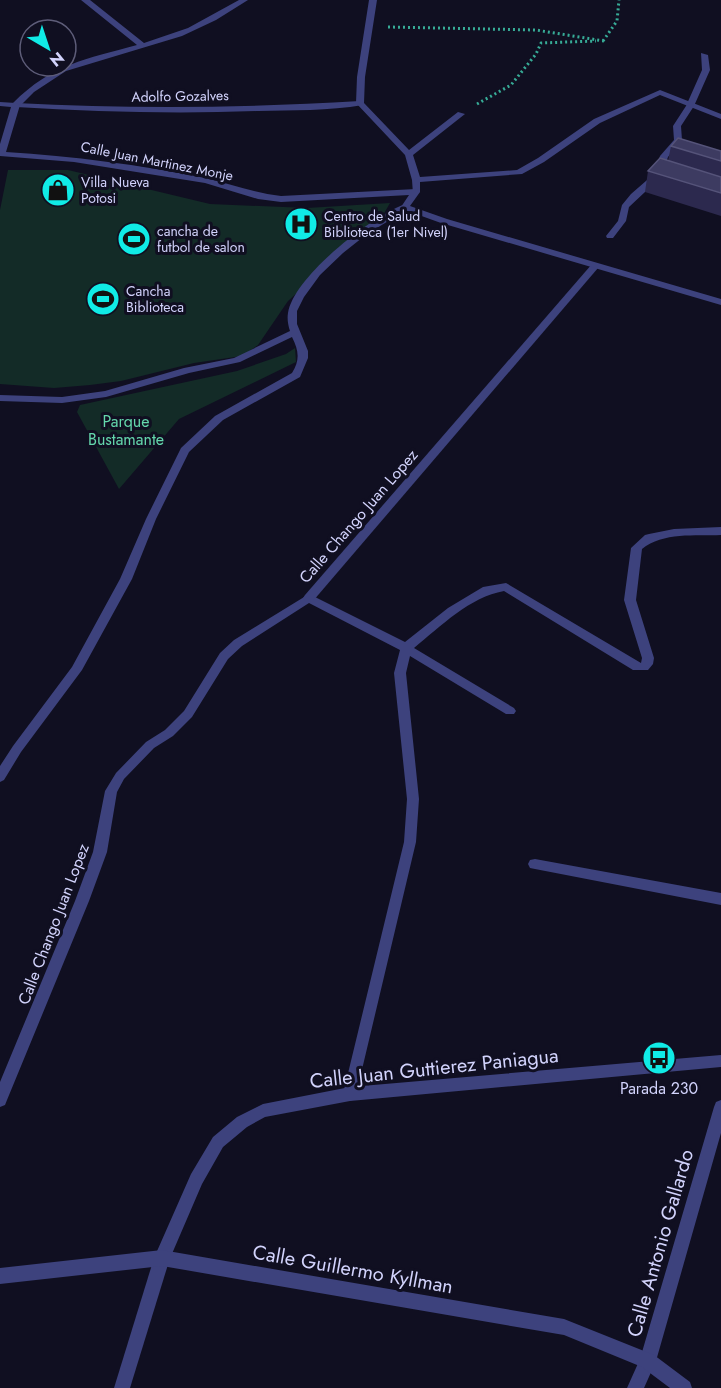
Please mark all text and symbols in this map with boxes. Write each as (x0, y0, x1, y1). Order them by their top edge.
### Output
north arrow (18, 18, 78, 78)
text: N (45, 46, 69, 72)
street label: Adolfo Gozalves (131, 85, 229, 107)
street label: Calle Juan Martinez Monje (79, 136, 235, 186)
shop icon: Villa Nueva Potosi (40, 172, 76, 208)
place label: Villa Nueva Potosi (81, 172, 149, 208)
hospital icon: Centro de Salud Biblioteca (1er Nivel) (283, 206, 319, 242)
place label: Centro de Salud Biblioteca (1er Nivel) (324, 206, 448, 242)
sports icon: cancha de futbol de salon (116, 221, 152, 257)
place label: cancha de futbol de salon (157, 221, 245, 257)
sports icon: Cancha Biblioteca (85, 281, 121, 317)
place label: Cancha Biblioteca (126, 281, 184, 317)
park label: Parque Bustamante (88, 410, 164, 451)
street label: Calle Chango Juan Lopez (294, 444, 423, 588)
street label: Calle Chango Juan Lopez (12, 840, 95, 1008)
bus stop icon: Parada 230 (641, 1040, 677, 1076)
street label: Calle Juan Guttierez Paniagua (308, 1041, 560, 1096)
place label: Parada 230 (620, 1077, 698, 1100)
street label: Calle Antonio Gallardo (620, 1146, 701, 1340)
street label: Calle Guillermo Kyllman (250, 1238, 455, 1301)

